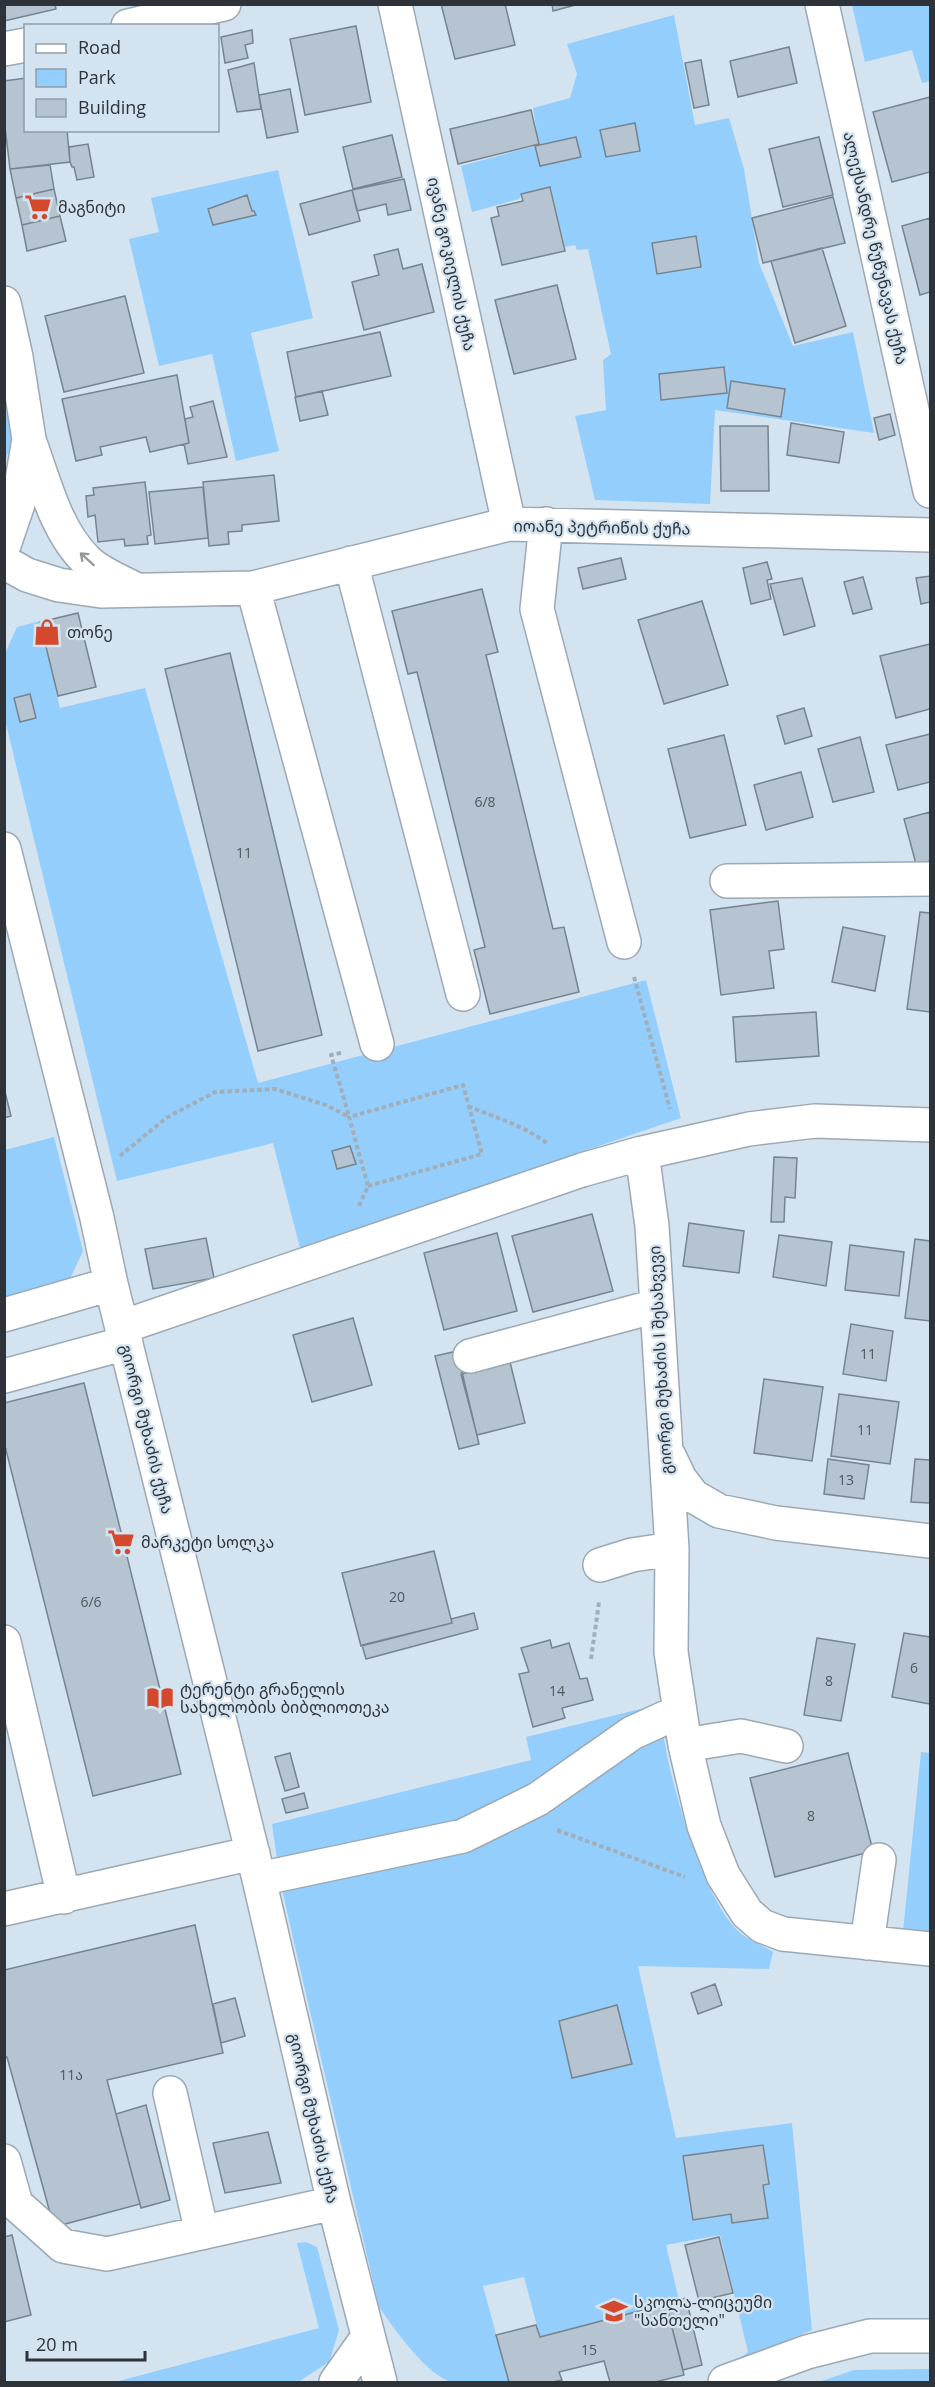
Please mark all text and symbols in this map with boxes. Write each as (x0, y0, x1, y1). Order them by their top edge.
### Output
legend (24, 24, 219, 132)
text: Road (78, 35, 121, 59)
text: Park (78, 65, 116, 89)
text: Building (78, 95, 146, 119)
street label: ალექსანდრე წუწუნავას ქუჩა (838, 129, 914, 367)
street label: ივანე გოკიელის ქუჩა (423, 175, 481, 353)
supermarket icon: მაგნიტი (23, 192, 53, 222)
place label: მაგნიტი (58, 196, 126, 218)
street label: იოანე პეტრიწის ქუჩა (514, 514, 690, 540)
one-way arrow (80, 552, 95, 566)
shop icon: თონე (32, 617, 62, 647)
place label: თონე (67, 621, 113, 643)
house number: 6/8 (474, 792, 496, 811)
house number: 11 (236, 843, 252, 862)
street label: გიორგი მუხაძის I შესახვევი (643, 1245, 677, 1475)
street label: გიორგი მუხაძის ქუჩა (115, 1342, 179, 1516)
house number: 11 (860, 1344, 876, 1363)
house number: 11 (857, 1420, 873, 1439)
house number: 13 (838, 1470, 854, 1489)
supermarket icon: მარკეტი სოლკა (106, 1527, 136, 1557)
place label: მარკეტი სოლკა (141, 1531, 274, 1553)
house number: 20 (389, 1587, 405, 1606)
house number: 6/6 (80, 1592, 102, 1611)
house number: 6 (910, 1658, 918, 1677)
house number: 8 (825, 1671, 833, 1690)
place label: ტერენტი გრანელის სახელობის ბიბლიოთეკა (180, 1678, 390, 1718)
house number: 14 (549, 1681, 565, 1700)
library icon: ტერენტი გრანელის სახელობის ბიბლიოთეკა (145, 1683, 175, 1713)
house number: 8 (807, 1806, 815, 1825)
street label: გიორგი მუხაძის ქუჩა (284, 2031, 344, 2205)
house number: 11ა (59, 2065, 83, 2084)
place label: სკოლა-ლიცეუმი "სანთელი" (634, 2291, 772, 2331)
school or university icon: სკოლა-ლიცეუმი "სანთელი" (599, 2296, 629, 2326)
scale bar (27, 2324, 146, 2362)
text: 20 m (36, 2332, 78, 2356)
house number: 15 (581, 2340, 597, 2359)

